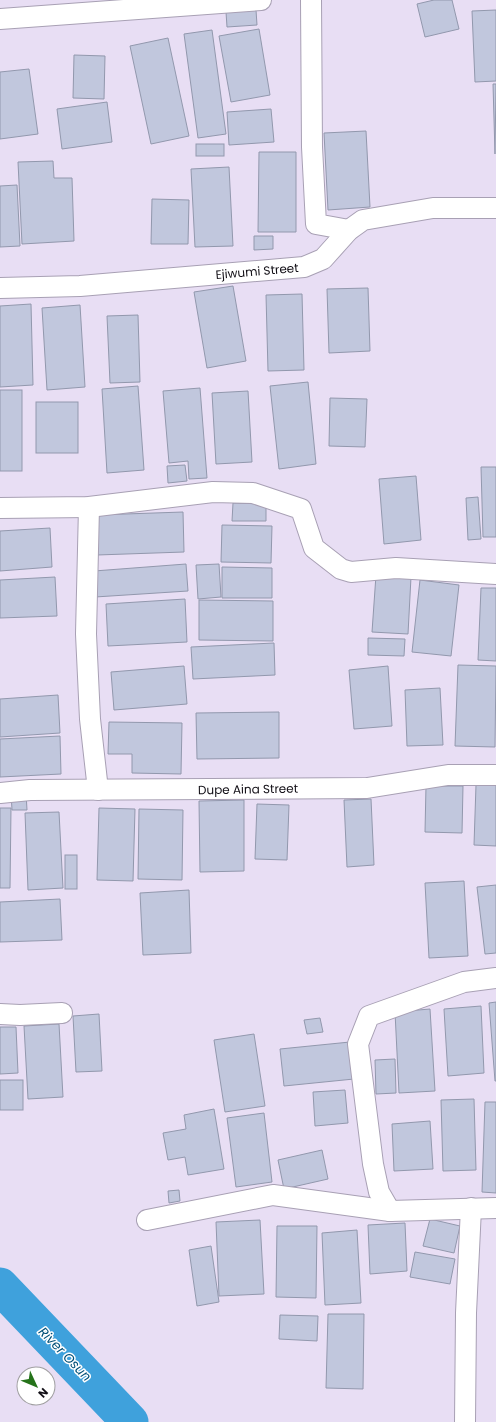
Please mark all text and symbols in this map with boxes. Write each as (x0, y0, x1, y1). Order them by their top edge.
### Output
street label: Ejiwumi Street (215, 259, 299, 283)
street label: Dupe Aina Street (198, 780, 298, 798)
water label: River Osun (34, 1323, 96, 1385)
north arrow (16, 1366, 56, 1406)
text: N (35, 1384, 52, 1401)

